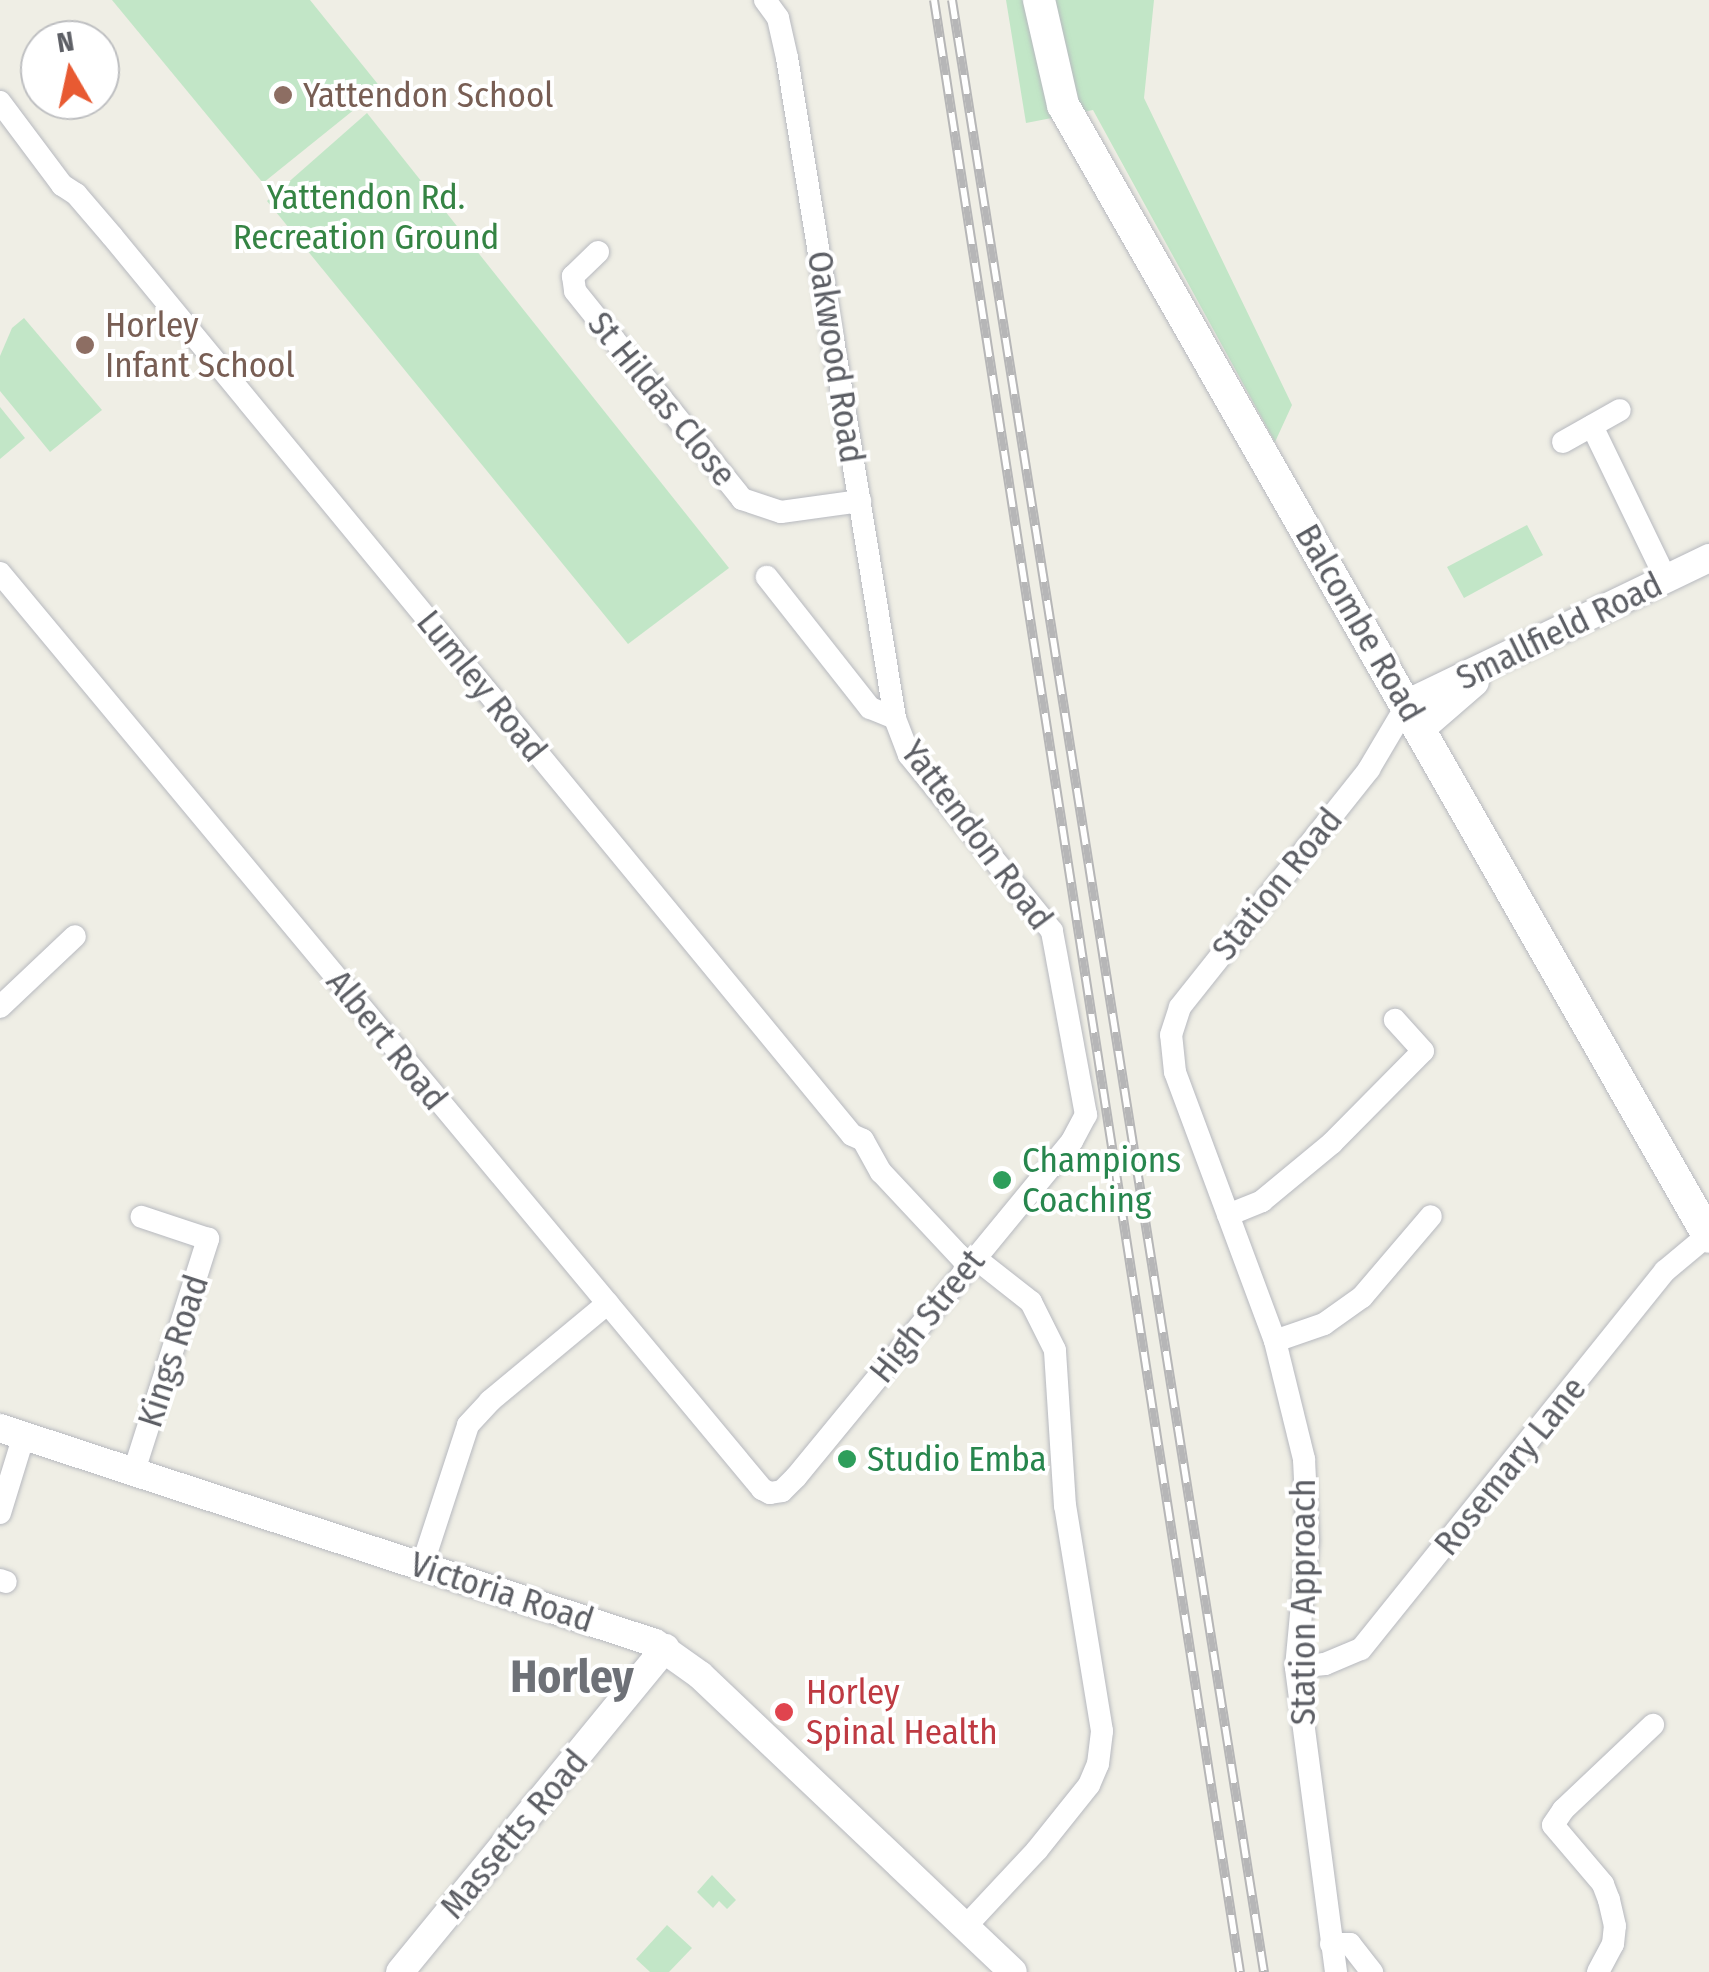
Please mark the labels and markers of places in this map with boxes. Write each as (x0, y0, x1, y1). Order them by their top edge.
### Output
place label: Yattendon School (303, 74, 554, 116)
marker: Yattendon School (272, 84, 294, 106)
place label: Horley Infant School (105, 304, 295, 386)
marker: Horley Infant School (74, 334, 96, 356)
place label: Champions Coaching (1022, 1139, 1181, 1221)
marker: Champions Coaching (991, 1169, 1013, 1191)
place label: Studio Emba (867, 1438, 1047, 1480)
marker: Studio Emba (836, 1448, 858, 1470)
place label: Horley Spinal Health (806, 1671, 998, 1753)
marker: Horley Spinal Health (771, 1699, 797, 1725)

